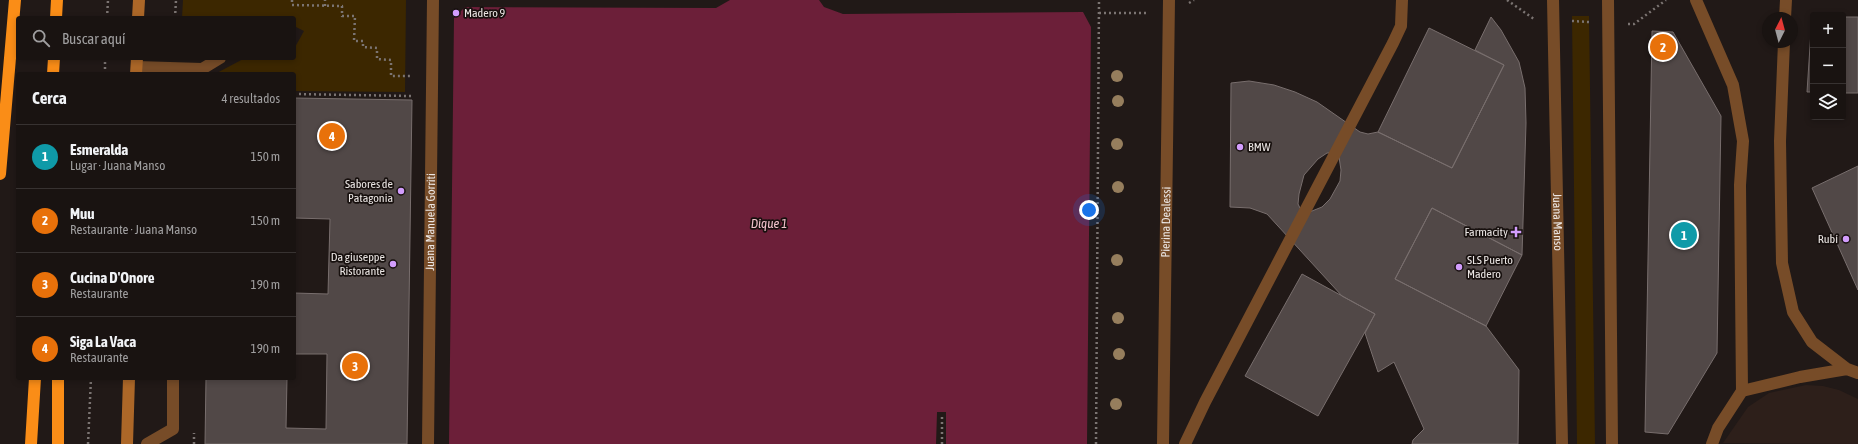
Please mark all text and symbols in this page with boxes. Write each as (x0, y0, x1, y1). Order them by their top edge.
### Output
place label: Madero 9 (464, 6, 506, 20)
marker: Madero 9 (451, 8, 461, 18)
north arrow (1762, 12, 1798, 48)
map controls (1810, 12, 1846, 120)
button: + (1810, 12, 1846, 48)
search box (16, 16, 296, 60)
icon: search (30, 27, 52, 49)
text: Buscar aquí (62, 30, 125, 47)
pin: 2 (1650, 32, 1676, 62)
button: − (1810, 48, 1846, 84)
button: layers (1810, 84, 1846, 120)
text: Cerca (32, 88, 67, 108)
text: 4 resultados (221, 91, 280, 106)
pin: 4 (319, 121, 345, 151)
place label: BMW (1248, 140, 1271, 154)
text: Esmeralda (70, 141, 128, 158)
marker: BMW (1235, 142, 1245, 152)
text: 1 (42, 149, 48, 164)
text: 150 m (251, 149, 280, 164)
text: Lugar · Juana Manso (70, 158, 165, 173)
street label: Juana Manuela Gorriti (423, 173, 438, 271)
place label: Sabores de Patagonia (345, 177, 393, 205)
marker: Sabores de Patagonia (396, 186, 406, 196)
street label: Pierina Dealessi (1159, 187, 1173, 258)
street label: Juana Manso (1550, 193, 1565, 251)
your location (1079, 200, 1099, 220)
text: Muu (70, 205, 95, 222)
text: 2 (42, 213, 48, 228)
text: 150 m (251, 213, 280, 228)
water label: Dique 1 (751, 216, 787, 231)
pin: 1 (1671, 220, 1697, 250)
text: Restaurante · Juana Manso (70, 222, 197, 237)
place label: Farmacity (1464, 225, 1508, 239)
marker: Farmacity (1511, 227, 1521, 237)
place label: Rubí (1818, 232, 1838, 246)
marker: Rubí (1841, 234, 1851, 244)
place label: Da giuseppe Ristorante (331, 250, 385, 278)
place label: SLS Puerto Madero (1467, 253, 1513, 281)
marker: Da giuseppe Ristorante (388, 259, 398, 269)
marker: SLS Puerto Madero (1454, 262, 1464, 272)
text: Cucina D'Onore (70, 269, 154, 286)
text: 3 (42, 277, 48, 292)
text: 190 m (251, 277, 280, 292)
text: Restaurante (70, 286, 129, 301)
text: Siga La Vaca (70, 333, 136, 350)
text: 4 (42, 341, 48, 356)
text: 190 m (251, 341, 280, 356)
text: Restaurante (70, 350, 129, 365)
pin: 3 (342, 351, 368, 381)

